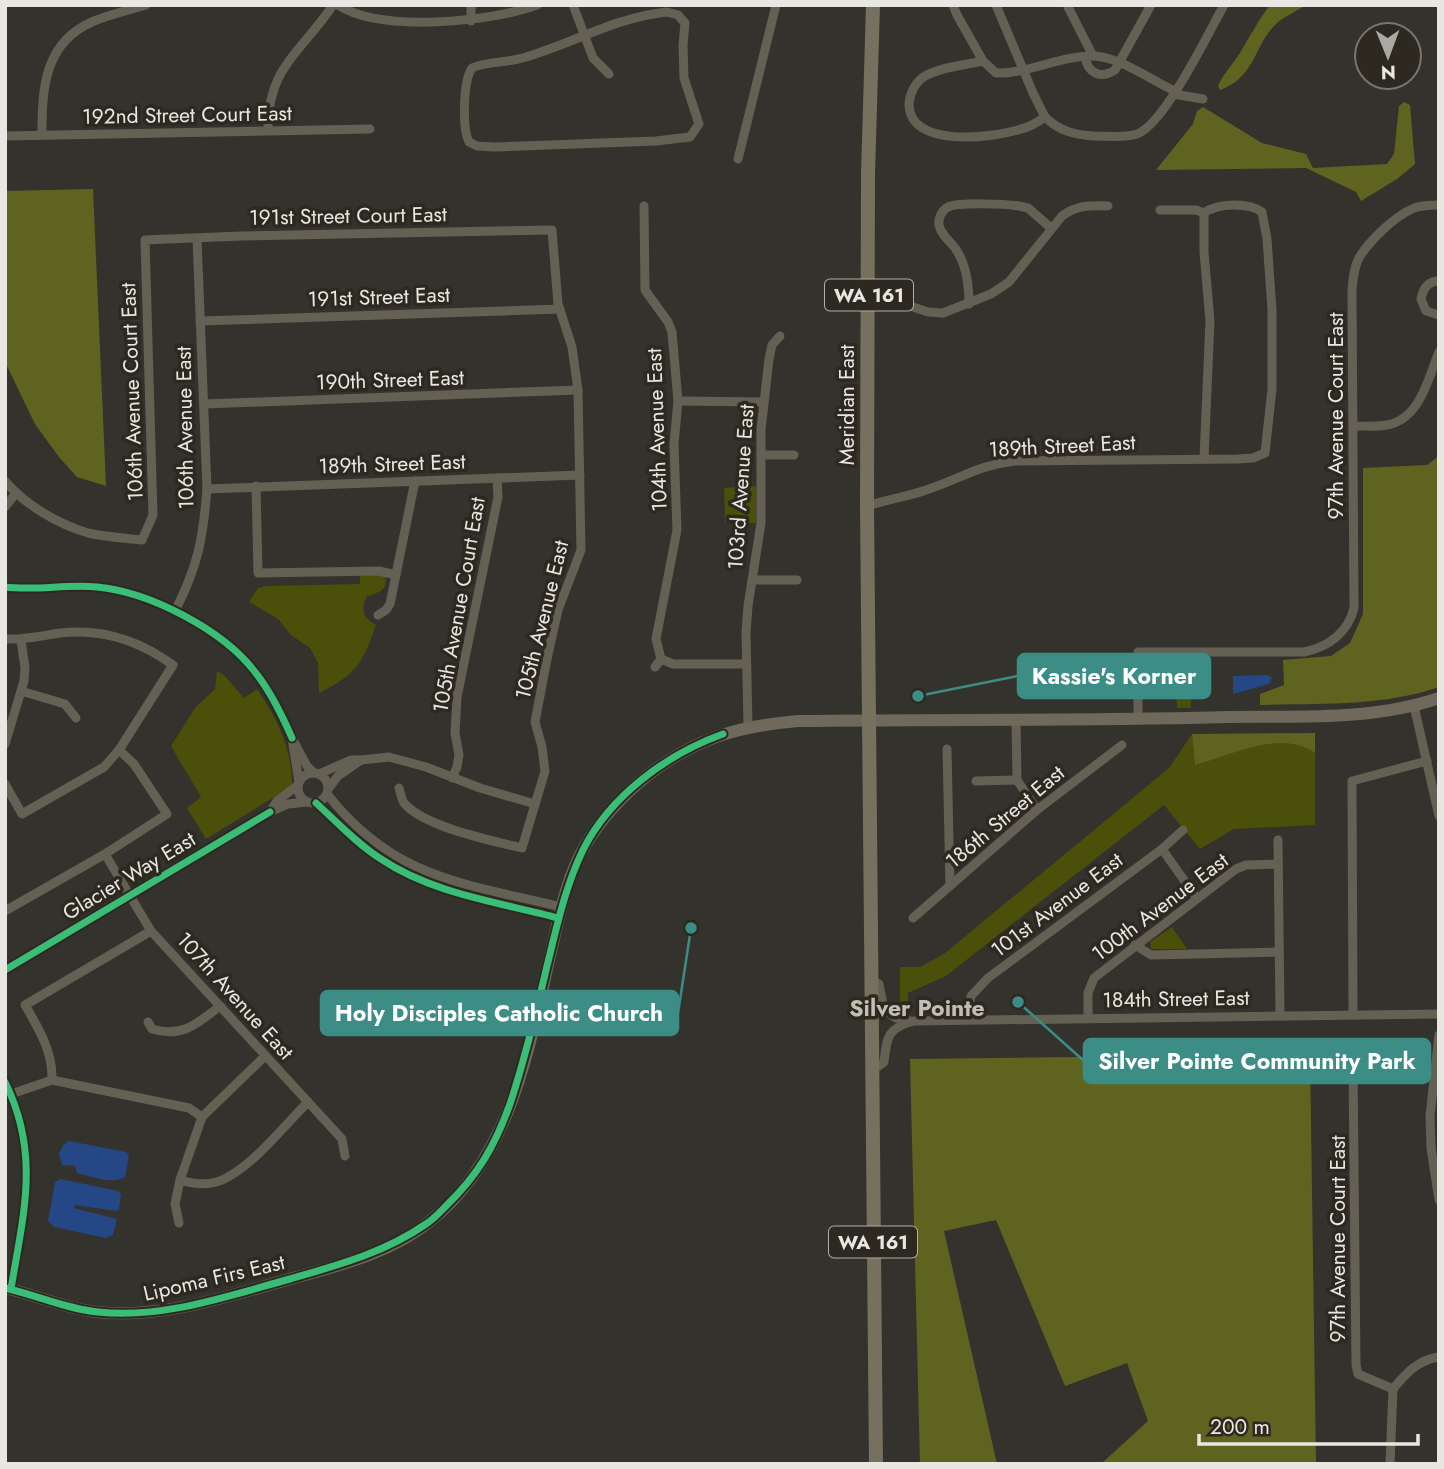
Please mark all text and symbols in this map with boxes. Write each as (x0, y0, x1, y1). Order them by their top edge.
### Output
north arrow (1353, 21, 1423, 91)
text: N (1381, 59, 1396, 86)
street label: 192nd Street Court East (82, 98, 292, 132)
street label: 191st Street Court East (249, 199, 447, 233)
street label: 191st Street East (307, 280, 451, 314)
road number: WA 161 (825, 280, 913, 310)
street label: 106th Avenue Court East (113, 282, 151, 502)
street label: 97th Avenue Court East (1321, 312, 1351, 520)
street label: Meridian East (832, 345, 862, 465)
street label: 106th Avenue East (169, 346, 201, 510)
street label: 104th Avenue East (639, 348, 675, 512)
street label: 190th Street East (315, 362, 465, 398)
street label: 103rd Avenue East (720, 403, 762, 571)
street label: 189th Street East (988, 427, 1136, 465)
street label: 189th Street East (318, 446, 466, 482)
street label: 105th Avenue Court East (425, 495, 493, 715)
street label: 105th Avenue East (508, 537, 576, 703)
callout: Kassie's Korner (1018, 654, 1210, 698)
text: Kassie's Korner (1032, 659, 1197, 693)
street label: 186th Street East (939, 758, 1071, 876)
street label: Glacier Way East (57, 824, 201, 928)
street label: 101st Avenue East (985, 845, 1129, 965)
street label: 100th Avenue East (1086, 846, 1234, 968)
street label: 107th Avenue East (170, 926, 300, 1066)
street label: 184th Street East (1102, 983, 1250, 1015)
callout: Holy Disciples Catholic Church (321, 991, 678, 1035)
district label: Silver Pointe (849, 991, 985, 1025)
text: Holy Disciples Catholic Church (335, 996, 663, 1030)
callout: Silver Pointe Community Park (1084, 1039, 1430, 1083)
text: Silver Pointe Community Park (1098, 1044, 1417, 1078)
street label: 97th Avenue Court East (1323, 1135, 1353, 1343)
road number: WA 161 (829, 1226, 917, 1258)
street label: Lipoma Firs East (140, 1247, 288, 1309)
scale bar (1199, 1402, 1418, 1446)
text: 200 m (1210, 1412, 1270, 1442)

